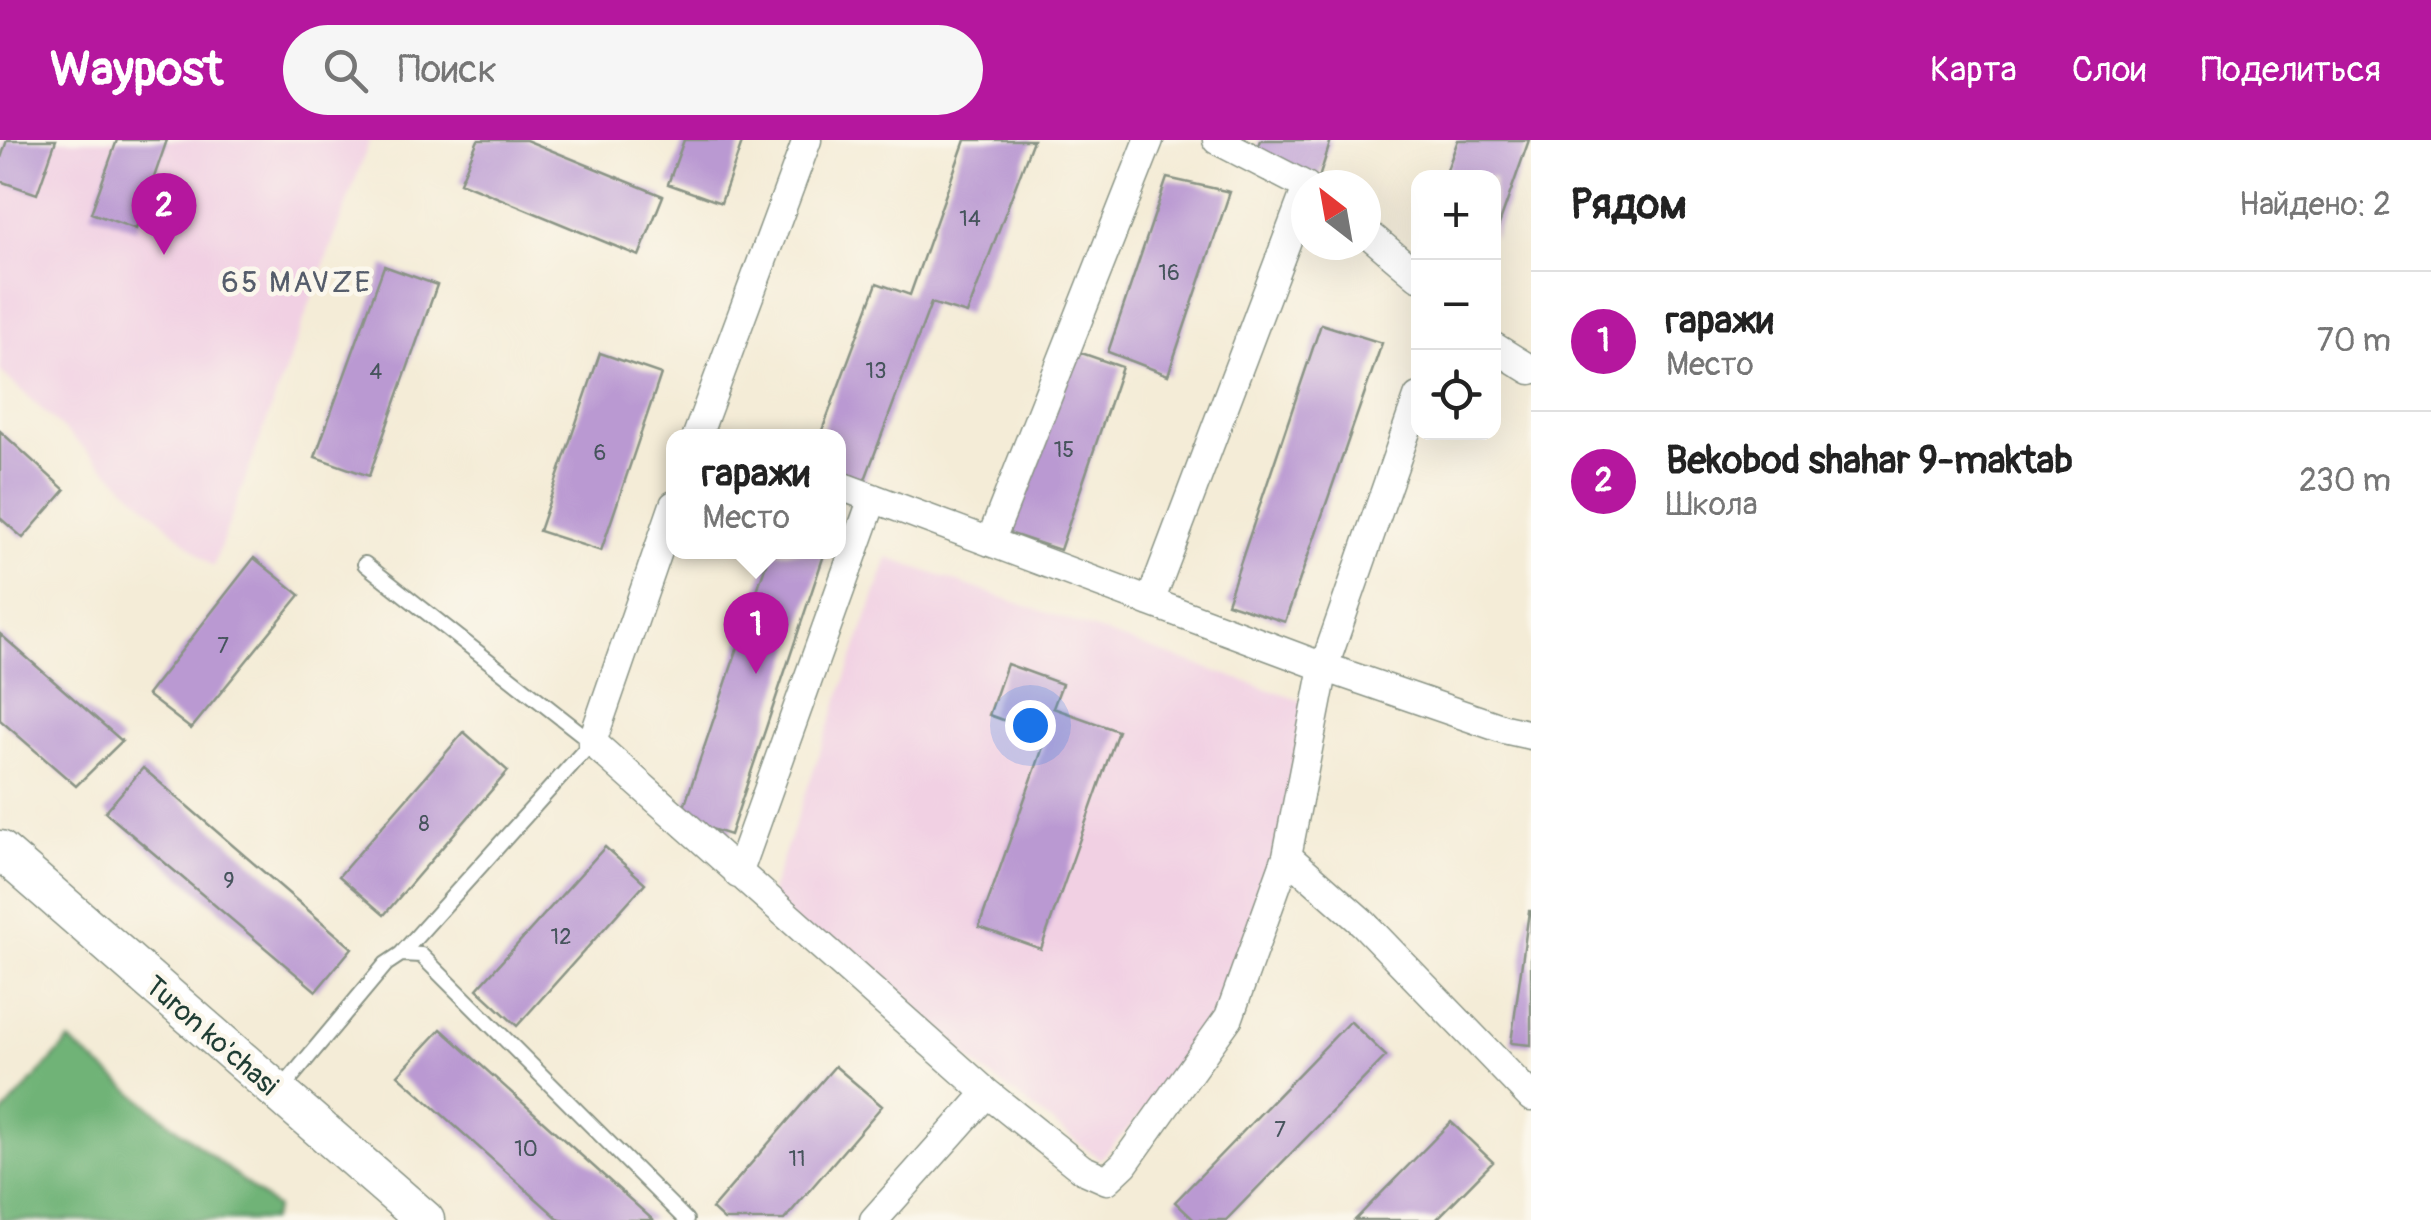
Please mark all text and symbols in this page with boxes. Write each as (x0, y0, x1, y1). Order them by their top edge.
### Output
search box (283, 25, 983, 115)
text: Waypost (50, 40, 223, 100)
icon: search (318, 43, 373, 98)
text: Поиск (398, 46, 497, 94)
text: Карта (1930, 48, 2017, 92)
text: Слои (2072, 48, 2146, 92)
text: Поделиться (2201, 48, 2381, 92)
north arrow (1291, 170, 1381, 260)
map controls (1411, 170, 1501, 440)
button: + (1411, 170, 1501, 260)
pin: 2 (132, 172, 196, 255)
text: Рядом (1571, 179, 1687, 231)
text: Найдено: 2 (2239, 185, 2391, 225)
house number: 14 (959, 205, 981, 233)
house number: 16 (1158, 259, 1180, 287)
button: − (1411, 260, 1501, 350)
district label: 65 MAVZE (221, 264, 373, 301)
text: гаражи (1666, 297, 1773, 345)
text: 1 (1597, 321, 1610, 361)
text: 70 m (2317, 321, 2391, 361)
text: Место (1666, 345, 1754, 385)
button: locate (1411, 350, 1501, 440)
house number: 13 (866, 357, 886, 385)
house number: 4 (370, 358, 383, 386)
popup (666, 429, 846, 559)
house number: 15 (1054, 436, 1074, 464)
text: Bekobod shahar 9-maktab (1666, 437, 2073, 485)
house number: 6 (594, 439, 606, 467)
text: гаражи (702, 450, 810, 498)
text: 2 (1595, 461, 1612, 501)
text: 230 m (2299, 461, 2391, 501)
text: Школа (1666, 485, 1758, 525)
text: Место (702, 498, 790, 538)
pin: 1 (724, 592, 788, 674)
house number: 7 (217, 632, 229, 660)
your location (1005, 700, 1056, 751)
house number: 8 (418, 810, 430, 838)
house number: 9 (223, 867, 235, 895)
house number: 12 (551, 923, 571, 951)
street label: Turon ko'chasi (137, 969, 285, 1103)
house number: 7 (1274, 1116, 1286, 1144)
house number: 10 (514, 1135, 538, 1163)
house number: 11 (788, 1145, 806, 1173)

